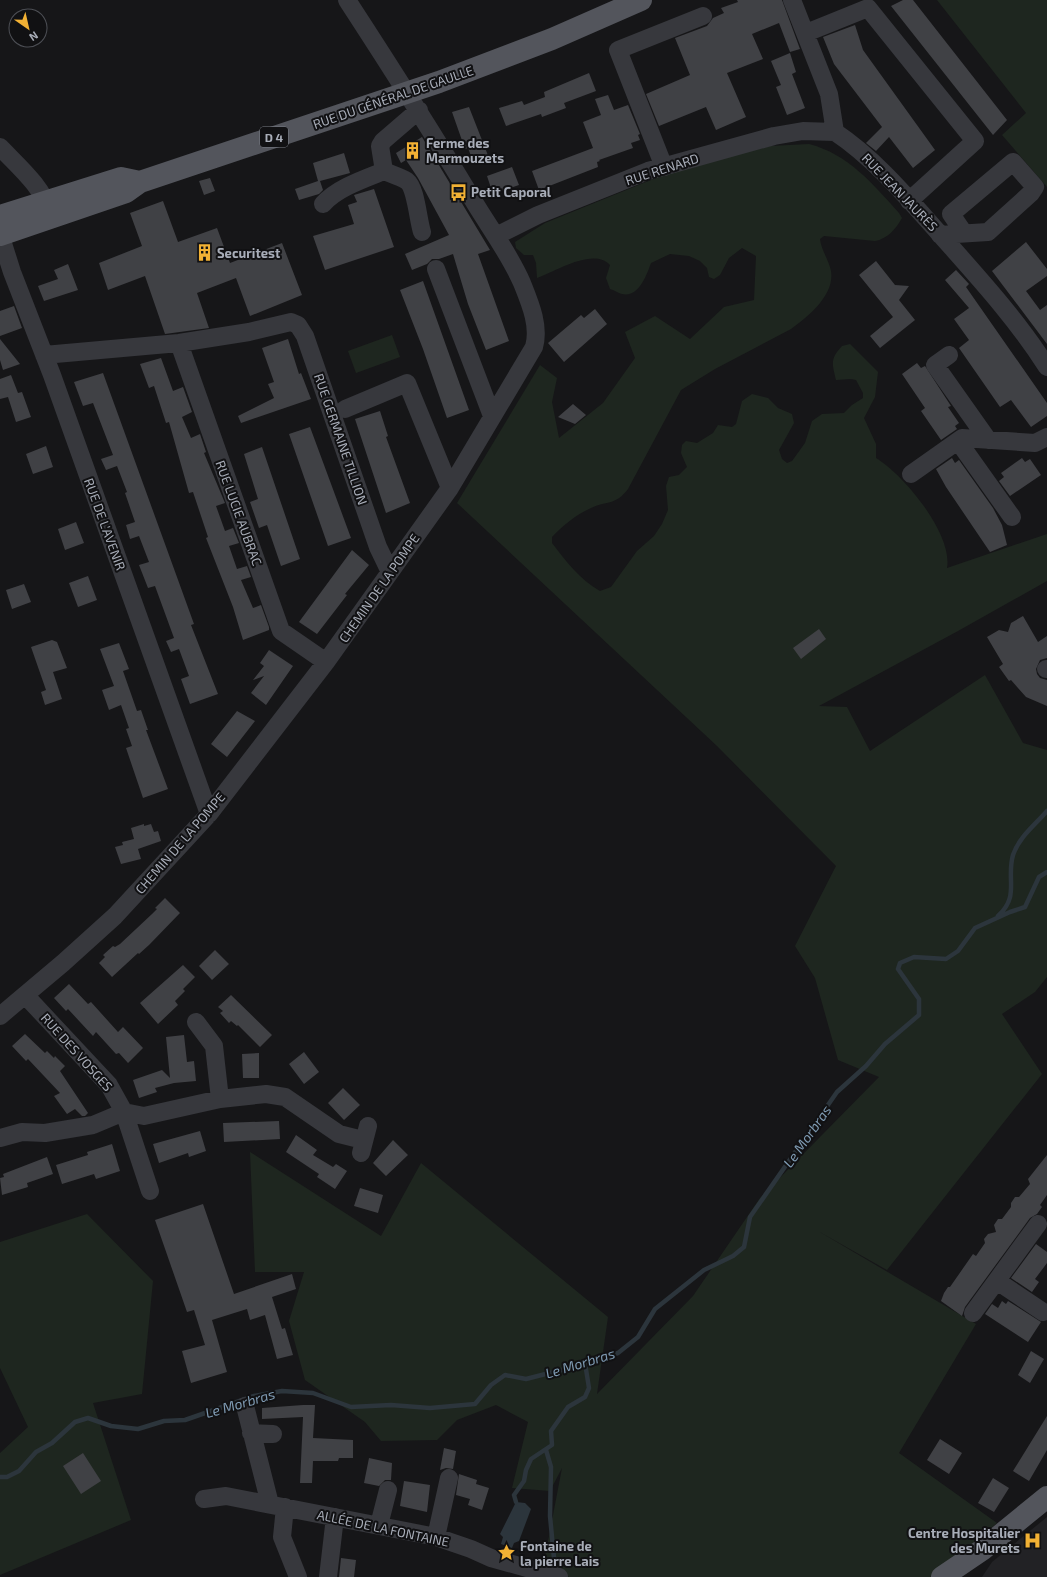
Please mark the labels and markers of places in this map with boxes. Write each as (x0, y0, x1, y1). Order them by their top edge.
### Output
place label: Ferme des Marmouzets (426, 135, 504, 166)
building icon: Ferme des Marmouzets (403, 140, 423, 160)
bus stop icon: Petit Caporal (448, 182, 468, 202)
place label: Petit Caporal (471, 184, 552, 200)
building icon: Securitest (194, 243, 214, 263)
place label: Securitest (217, 245, 281, 261)
place label: Centre Hospitalier des Murets (908, 1525, 1020, 1556)
hospital icon: Centre Hospitalier des Murets (1023, 1530, 1043, 1550)
place label: Fontaine de la pierre Lais (520, 1538, 599, 1569)
place icon: Fontaine de la pierre Lais (497, 1543, 517, 1563)

